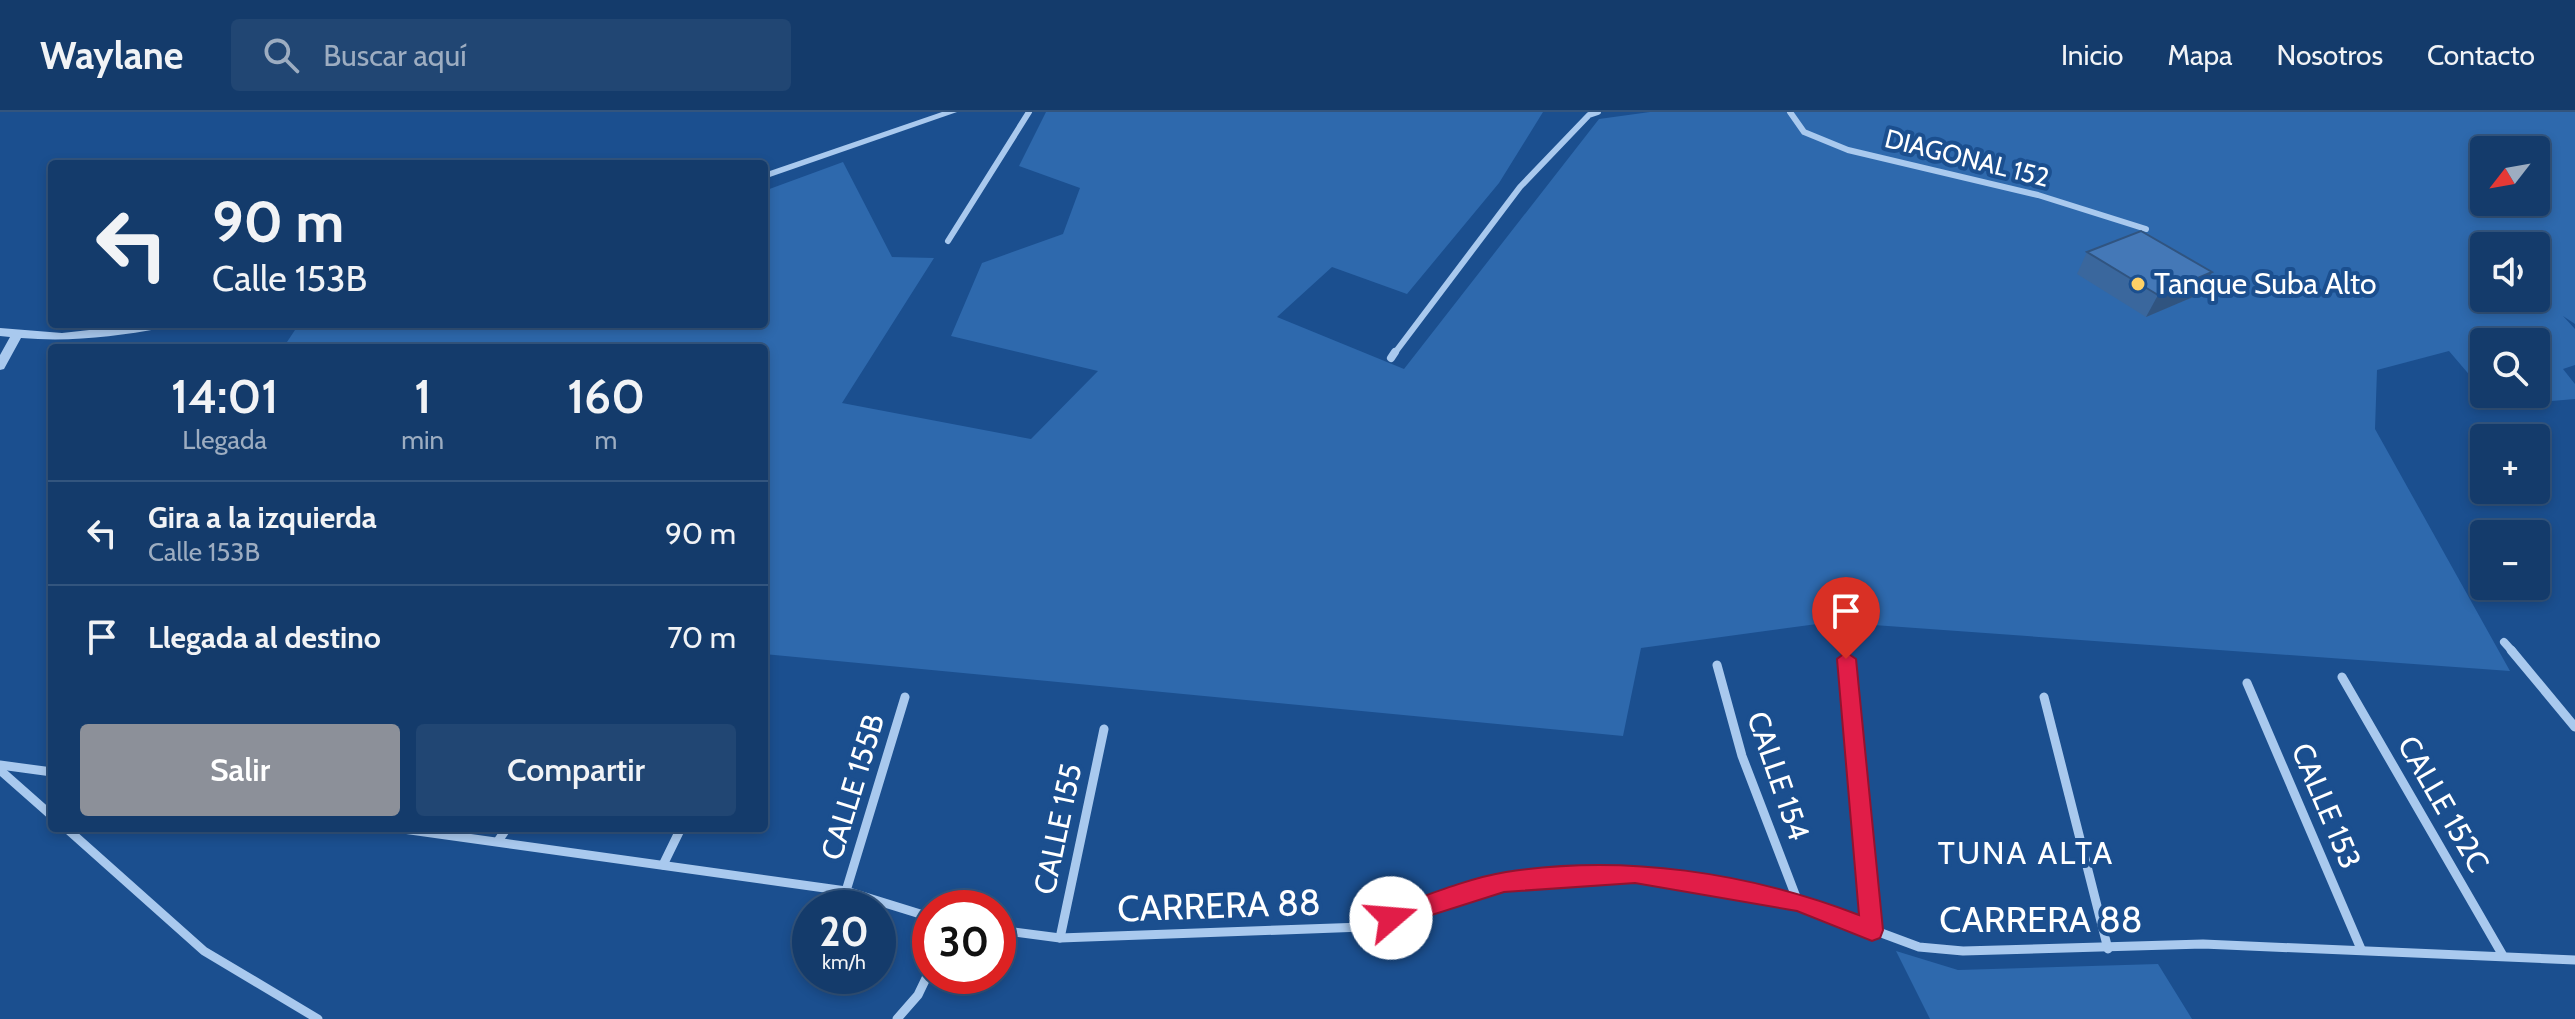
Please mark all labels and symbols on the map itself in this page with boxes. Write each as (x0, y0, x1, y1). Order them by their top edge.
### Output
street label: DIAGONAL 152 (1882, 122, 2052, 194)
north arrow (2470, 136, 2550, 216)
place label: Tanque Suba Alto (2154, 265, 2376, 302)
marker: Tanque Suba Alto (2129, 275, 2147, 293)
pin (1812, 577, 1880, 659)
street label: CALLE 154 (1739, 707, 1818, 845)
street label: CALLE 155B (813, 709, 892, 864)
street label: CALLE 152C (2390, 729, 2497, 878)
street label: CALLE 153 (2284, 738, 2369, 874)
street label: CALLE 155 (1026, 760, 1089, 898)
district label: TUNA ALTA (1938, 833, 2114, 872)
position arrow (1349, 876, 1433, 960)
street label: CARRERA 88 (1117, 879, 1321, 931)
speed limit sign: 30 (912, 890, 1016, 994)
street label: CARRERA 88 (1939, 897, 2143, 941)

